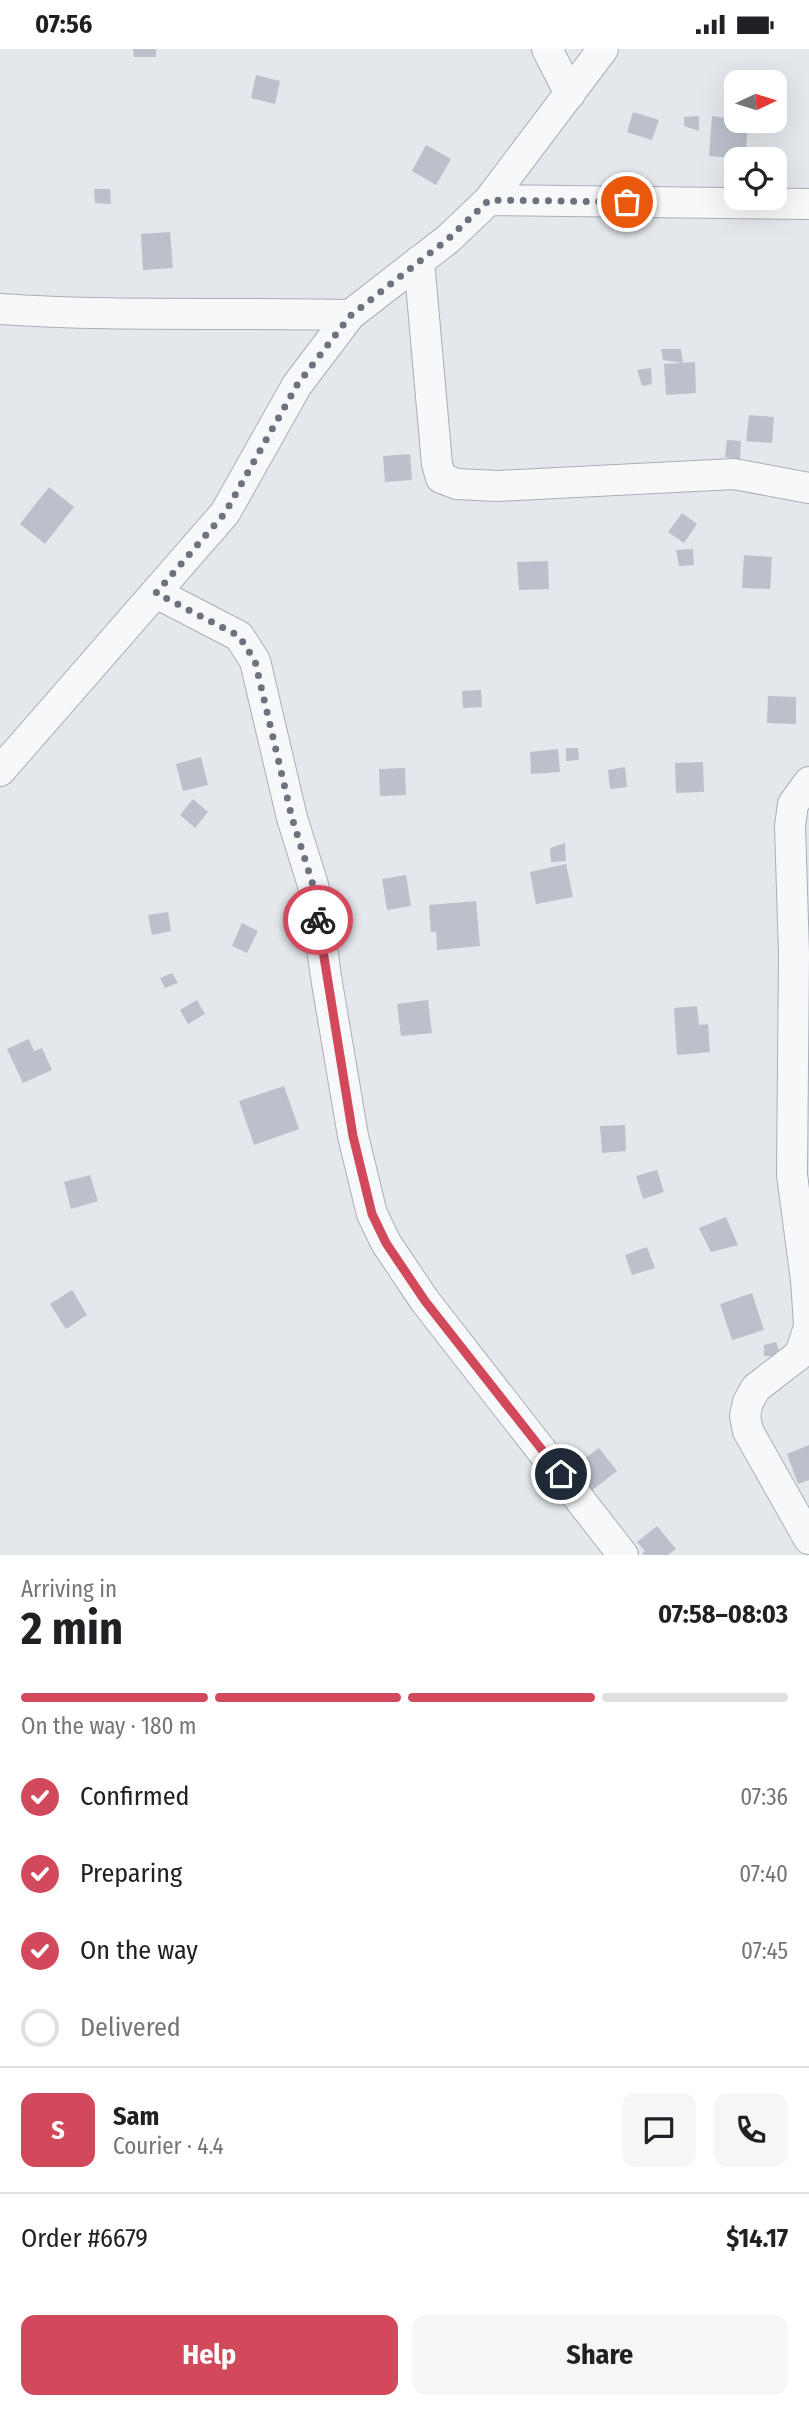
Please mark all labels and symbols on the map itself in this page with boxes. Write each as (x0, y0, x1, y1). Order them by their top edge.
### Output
north arrow (724, 70, 788, 133)
pin (597, 172, 657, 232)
courier (283, 885, 353, 955)
pin (531, 1444, 591, 1504)

